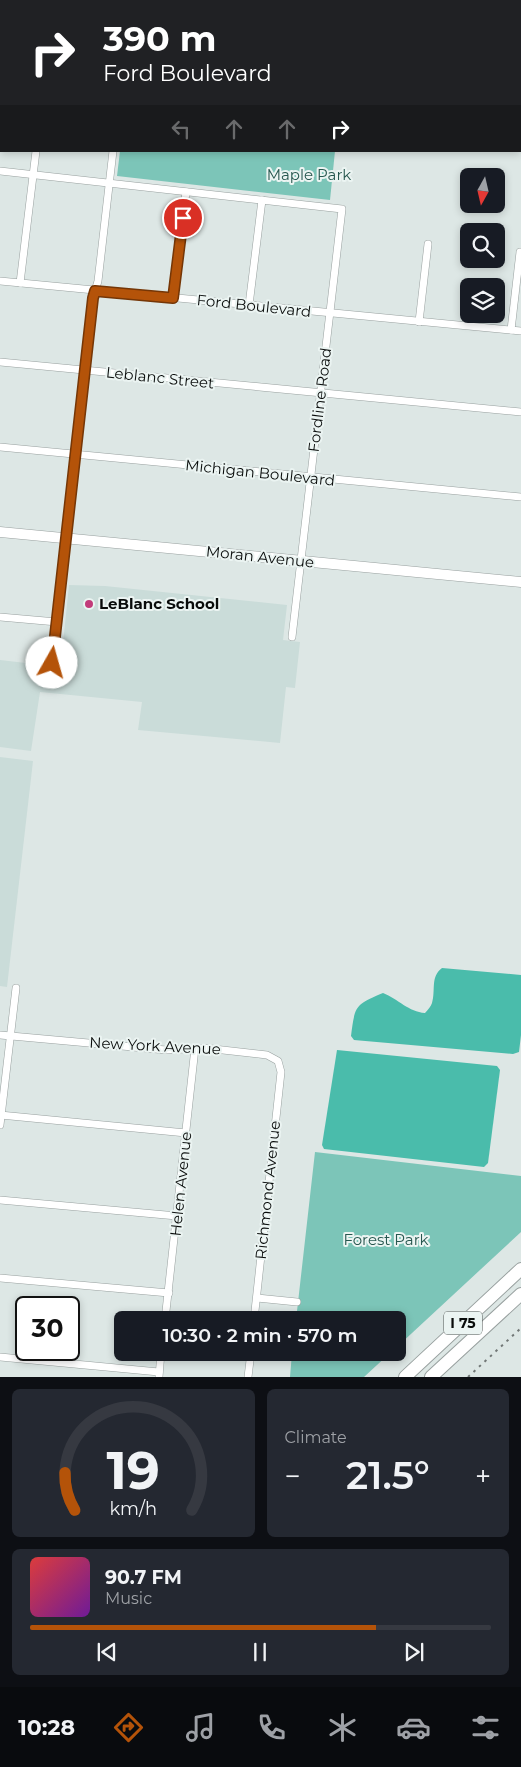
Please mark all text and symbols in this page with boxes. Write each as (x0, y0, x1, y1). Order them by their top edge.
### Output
text: 390 m (103, 17, 216, 60)
icon: right (20, 20, 85, 85)
text: Ford Boulevard (103, 60, 272, 87)
icon: left (167, 115, 195, 143)
icon: ahead (220, 115, 248, 143)
icon: ahead (273, 115, 301, 143)
icon: right (326, 115, 354, 143)
park label: Maple Park (267, 165, 351, 184)
north arrow (460, 168, 505, 212)
map controls (460, 168, 505, 323)
pin (162, 197, 204, 239)
icon: arrive (169, 204, 197, 232)
button: search (460, 223, 505, 268)
button: layers (460, 278, 505, 323)
street label: Ford Boulevard (196, 290, 312, 321)
street label: Fordline Road (304, 347, 335, 453)
street label: Leblanc Street (105, 362, 215, 393)
street label: Michigan Boulevard (184, 455, 336, 490)
street label: Moran Avenue (205, 541, 315, 572)
place label: LeBlanc School (99, 594, 219, 613)
marker: LeBlanc School (83, 598, 95, 610)
position arrow (25, 636, 77, 688)
street label: New York Avenue (89, 1033, 221, 1058)
street label: Richmond Avenue (251, 1120, 284, 1260)
street label: Helen Avenue (166, 1131, 195, 1237)
park label: Forest Park (343, 1230, 429, 1249)
speed limit sign: 30 (15, 1296, 80, 1361)
road number: I 75 (444, 1312, 482, 1335)
text: 10:30 · 2 min · 570 m (162, 1324, 358, 1347)
text: Climate (285, 1428, 347, 1447)
text: 19 (106, 1439, 160, 1502)
text: 21.5° (346, 1452, 430, 1499)
text: − (285, 1459, 301, 1493)
text: + (475, 1459, 491, 1493)
text: km/h (109, 1498, 157, 1519)
text: 90.7 FM (105, 1566, 182, 1589)
text: Music (105, 1589, 152, 1608)
icon: previous (93, 1638, 121, 1666)
icon: pause (246, 1638, 274, 1666)
icon: next (400, 1638, 428, 1666)
icon: directions (111, 1710, 146, 1745)
icon: music (183, 1710, 218, 1745)
icon: phone (254, 1710, 289, 1745)
icon: climate (325, 1710, 360, 1745)
icon: car (396, 1710, 431, 1745)
icon: filters (468, 1710, 503, 1745)
text: 10:28 (18, 1714, 75, 1741)

